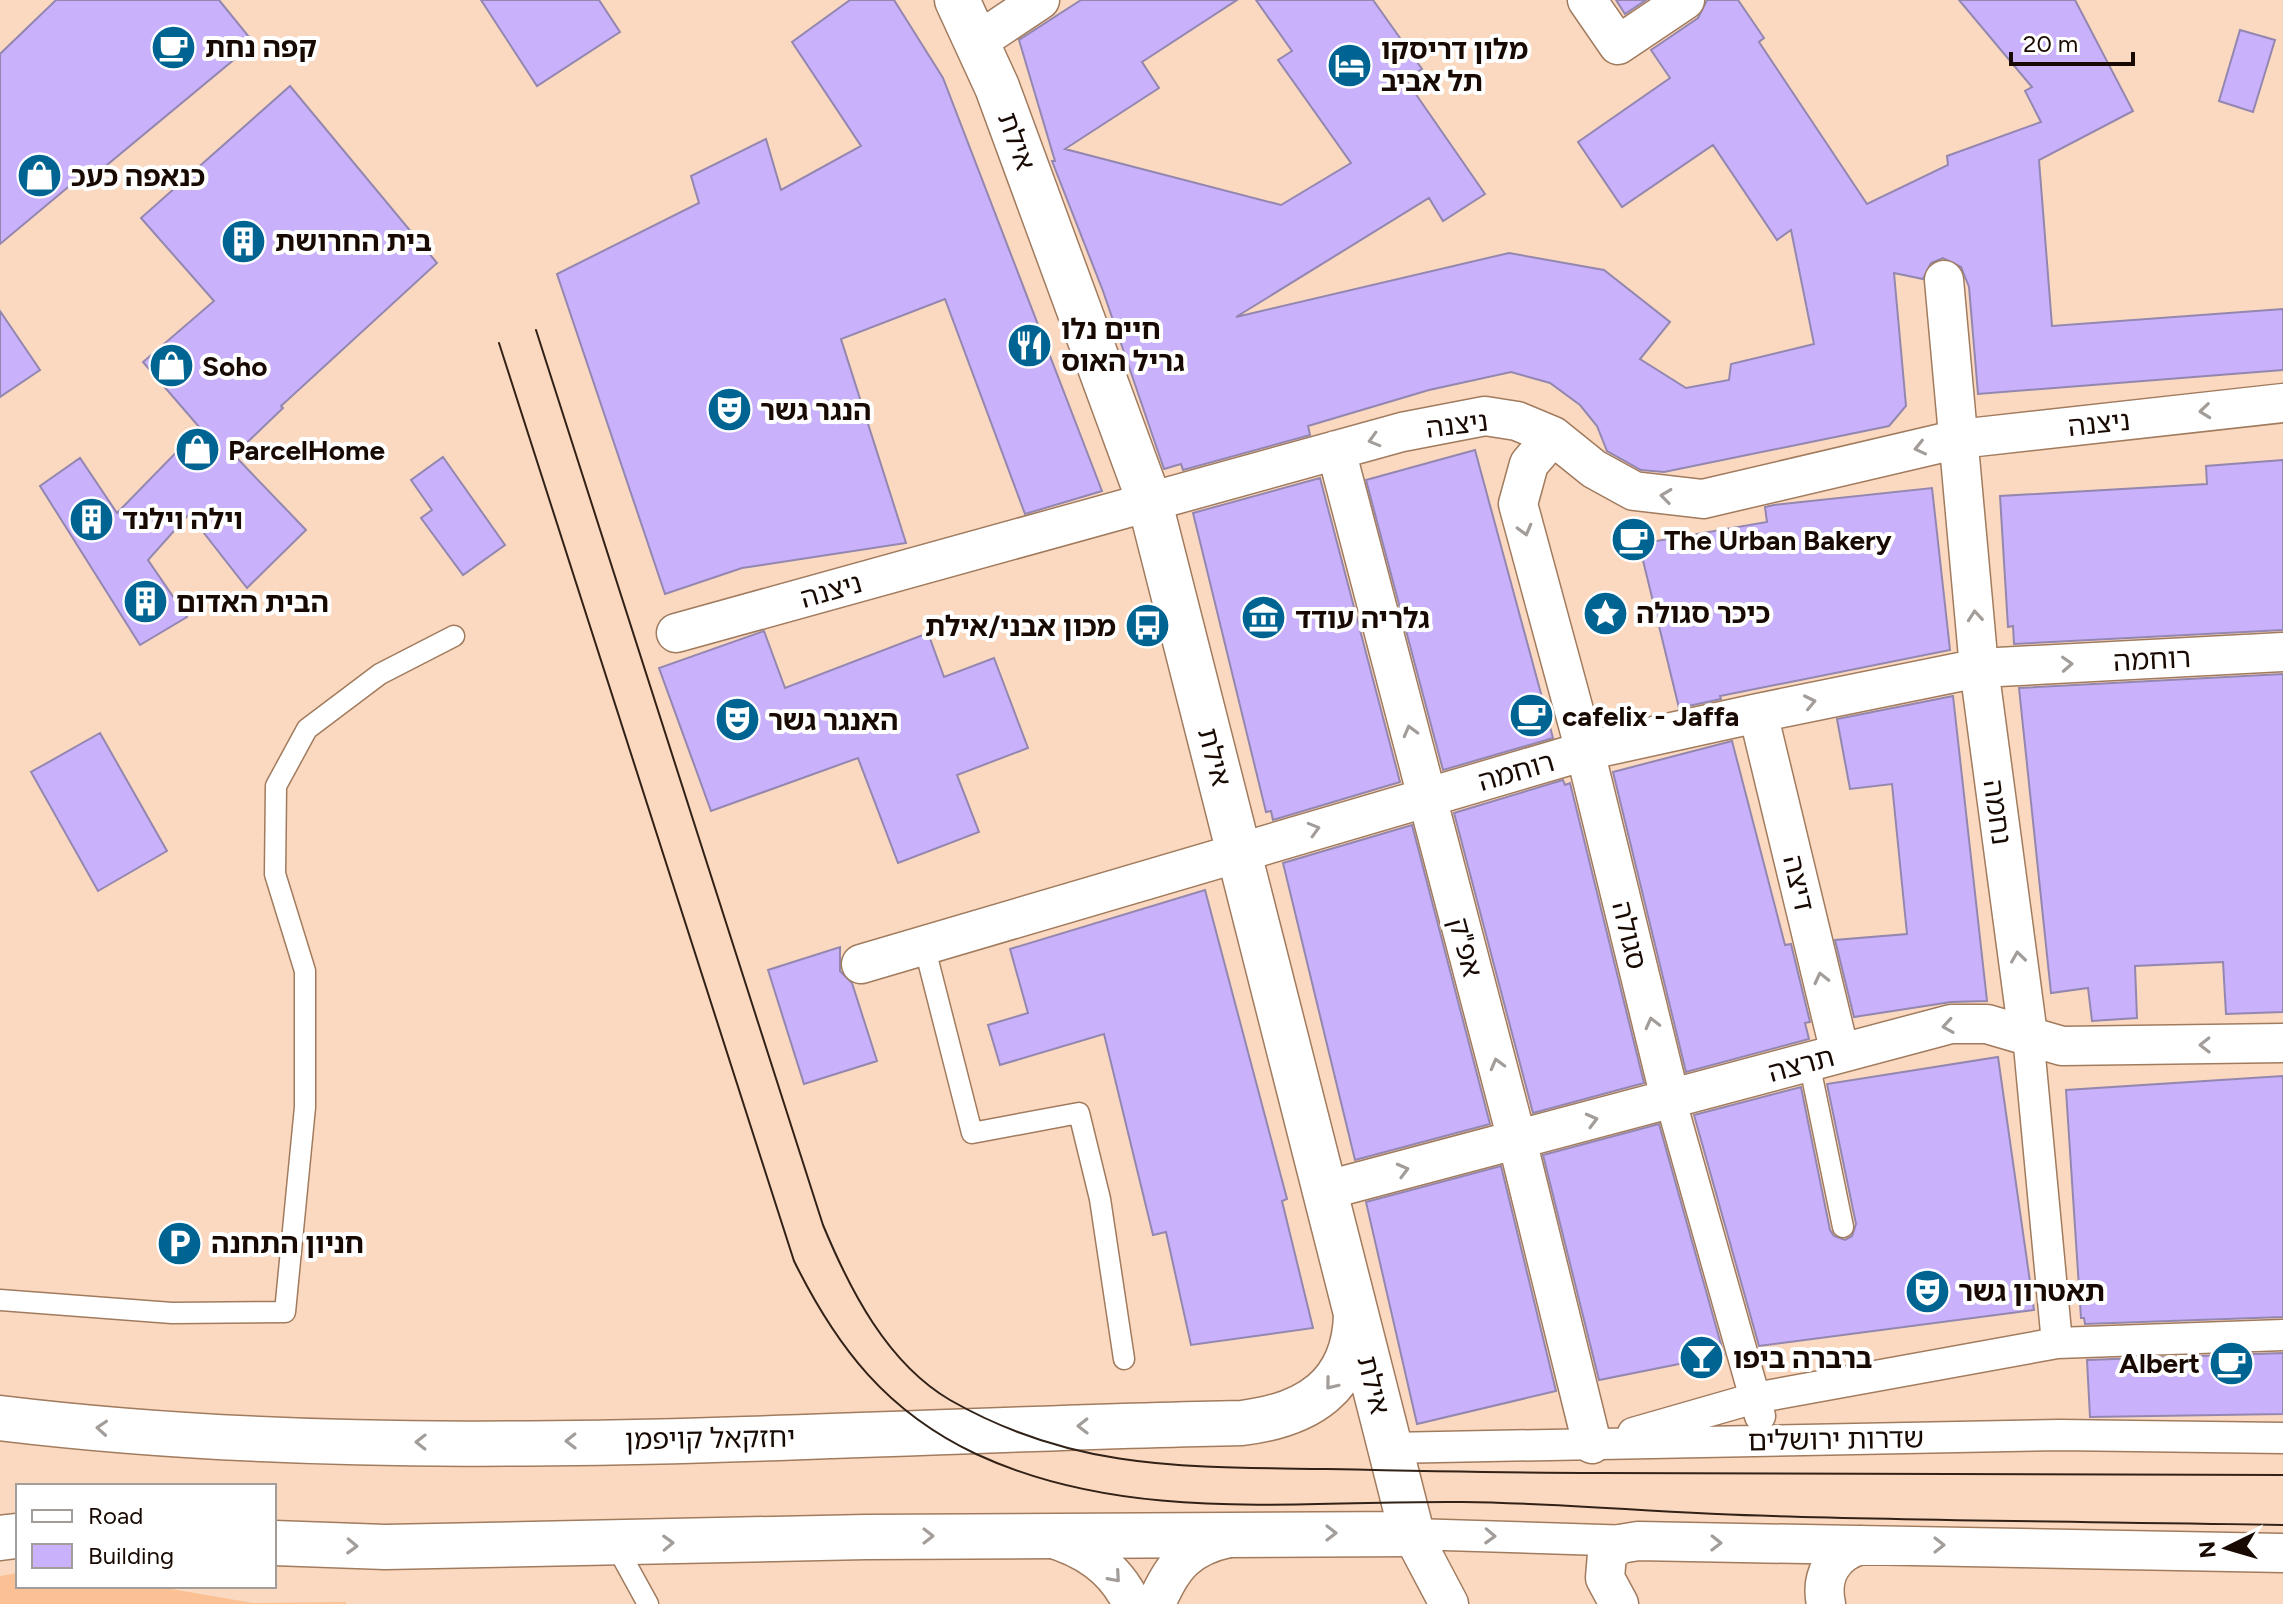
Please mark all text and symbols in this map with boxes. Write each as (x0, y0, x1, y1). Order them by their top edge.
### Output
scale bar (2011, 16, 2133, 66)
cafe icon: קפה נחת (150, 23, 198, 71)
text: 20 m (2023, 29, 2078, 58)
place label: קפה נחת (205, 30, 317, 64)
place label: מלון דריסקו תל אביב (1381, 32, 1528, 98)
hotel icon: מלון דריסקו תל אביב (1326, 41, 1374, 89)
street label: אילת (991, 107, 1043, 175)
shop icon: כנאפה כעכ (16, 152, 64, 200)
place label: כנאפה כעכ (71, 159, 205, 193)
building icon: בית החרושת (220, 217, 268, 265)
place label: בית החרושת (275, 224, 432, 258)
place label: חיים נלו גריל האוס (1061, 312, 1185, 378)
restaurant icon: חיים נלו גריל האוס (1006, 321, 1054, 369)
shop icon: Soho (147, 342, 195, 390)
place label: Soho (202, 349, 268, 383)
theatre icon: הנגר גשר (705, 386, 753, 434)
place label: הנגר גשר (760, 393, 871, 427)
street label: ניצנה (1424, 403, 1490, 445)
street label: ניצנה (2066, 403, 2132, 443)
one-way arrow (2199, 403, 2212, 420)
shop icon: ParcelHome (173, 426, 221, 474)
one-way arrow (1368, 430, 1382, 447)
place label: ParcelHome (228, 433, 385, 467)
one-way arrow (1914, 439, 1927, 456)
one-way arrow (1659, 488, 1672, 505)
building icon: וילה וילנד (67, 495, 115, 543)
place label: וילה וילנד (122, 502, 243, 536)
cafe icon: The Urban Bakery (1609, 516, 1657, 564)
one-way arrow (1515, 523, 1532, 537)
place label: The Urban Bakery (1664, 523, 1893, 557)
street label: ניצנה (796, 565, 866, 615)
building icon: הבית האדום (121, 578, 169, 626)
place label: הבית האדום (176, 585, 329, 619)
place icon: כיכר סגולה (1581, 589, 1629, 637)
museum icon: גלריה עודד (1240, 594, 1288, 642)
place label: כיכר סגולה (1636, 596, 1770, 630)
place label: גלריה עודד (1295, 601, 1430, 635)
bus stop icon: מכון אבני/אילת (1123, 602, 1171, 650)
place label: מכון אבני/אילת (925, 609, 1116, 643)
one-way arrow (1966, 609, 1983, 622)
street label: רוחמה (2112, 640, 2192, 678)
one-way arrow (2061, 655, 2073, 672)
cafe icon: cafelix - Jaffa (1507, 692, 1555, 740)
one-way arrow (1803, 694, 1816, 711)
theatre icon: האנגר גשר (713, 696, 761, 744)
place label: cafelix - Jaffa (1562, 699, 1739, 733)
place label: האנגר גשר (768, 703, 898, 737)
street label: אילת (1191, 724, 1239, 790)
one-way arrow (1402, 725, 1419, 739)
street label: רוחמה (1474, 744, 1558, 798)
street label: נחמה (1977, 777, 2019, 847)
one-way arrow (1307, 821, 1321, 838)
street label: דיצה (1776, 852, 1822, 914)
street label: סגולה (1605, 897, 1655, 973)
street label: אפ"ק (1442, 913, 1490, 981)
one-way arrow (2009, 950, 2026, 963)
one-way arrow (1814, 971, 1831, 985)
one-way arrow (1644, 1016, 1661, 1030)
one-way arrow (1942, 1017, 1955, 1034)
one-way arrow (2198, 1037, 2211, 1054)
street label: תרצה (1764, 1039, 1838, 1089)
one-way arrow (1490, 1058, 1506, 1072)
one-way arrow (1585, 1112, 1599, 1129)
one-way arrow (1395, 1162, 1409, 1179)
parking icon: חניון התחנה (156, 1219, 204, 1267)
place label: חניון התחנה (211, 1226, 364, 1260)
theatre icon: תאטרון גשר (1903, 1267, 1951, 1315)
place label: תאטרון גשר (1958, 1274, 2105, 1308)
bar icon: ברברה ביפו (1678, 1334, 1726, 1382)
cafe icon: Albert (2207, 1339, 2255, 1387)
place label: ברברה ביפו (1733, 1341, 1872, 1375)
place label: Albert (2119, 1346, 2200, 1380)
street label: אילת (1350, 1352, 1398, 1418)
one-way arrow (1326, 1375, 1340, 1390)
one-way arrow (1076, 1418, 1089, 1435)
one-way arrow (95, 1420, 108, 1437)
street label: יחזקאל קויפמן (624, 1420, 796, 1456)
street label: שדרות ירושלים (1748, 1420, 1924, 1458)
one-way arrow (564, 1432, 577, 1450)
one-way arrow (414, 1433, 427, 1450)
legend (16, 1484, 276, 1588)
text: Road (88, 1501, 143, 1530)
north arrow (2187, 1508, 2267, 1588)
one-way arrow (1325, 1525, 1338, 1542)
one-way arrow (922, 1528, 935, 1545)
one-way arrow (1484, 1528, 1497, 1545)
one-way arrow (662, 1534, 675, 1551)
one-way arrow (1710, 1534, 1723, 1551)
one-way arrow (346, 1537, 359, 1554)
one-way arrow (1933, 1537, 1946, 1554)
text: N (2193, 1540, 2222, 1559)
text: Building (88, 1541, 174, 1570)
one-way arrow (1105, 1568, 1120, 1583)

